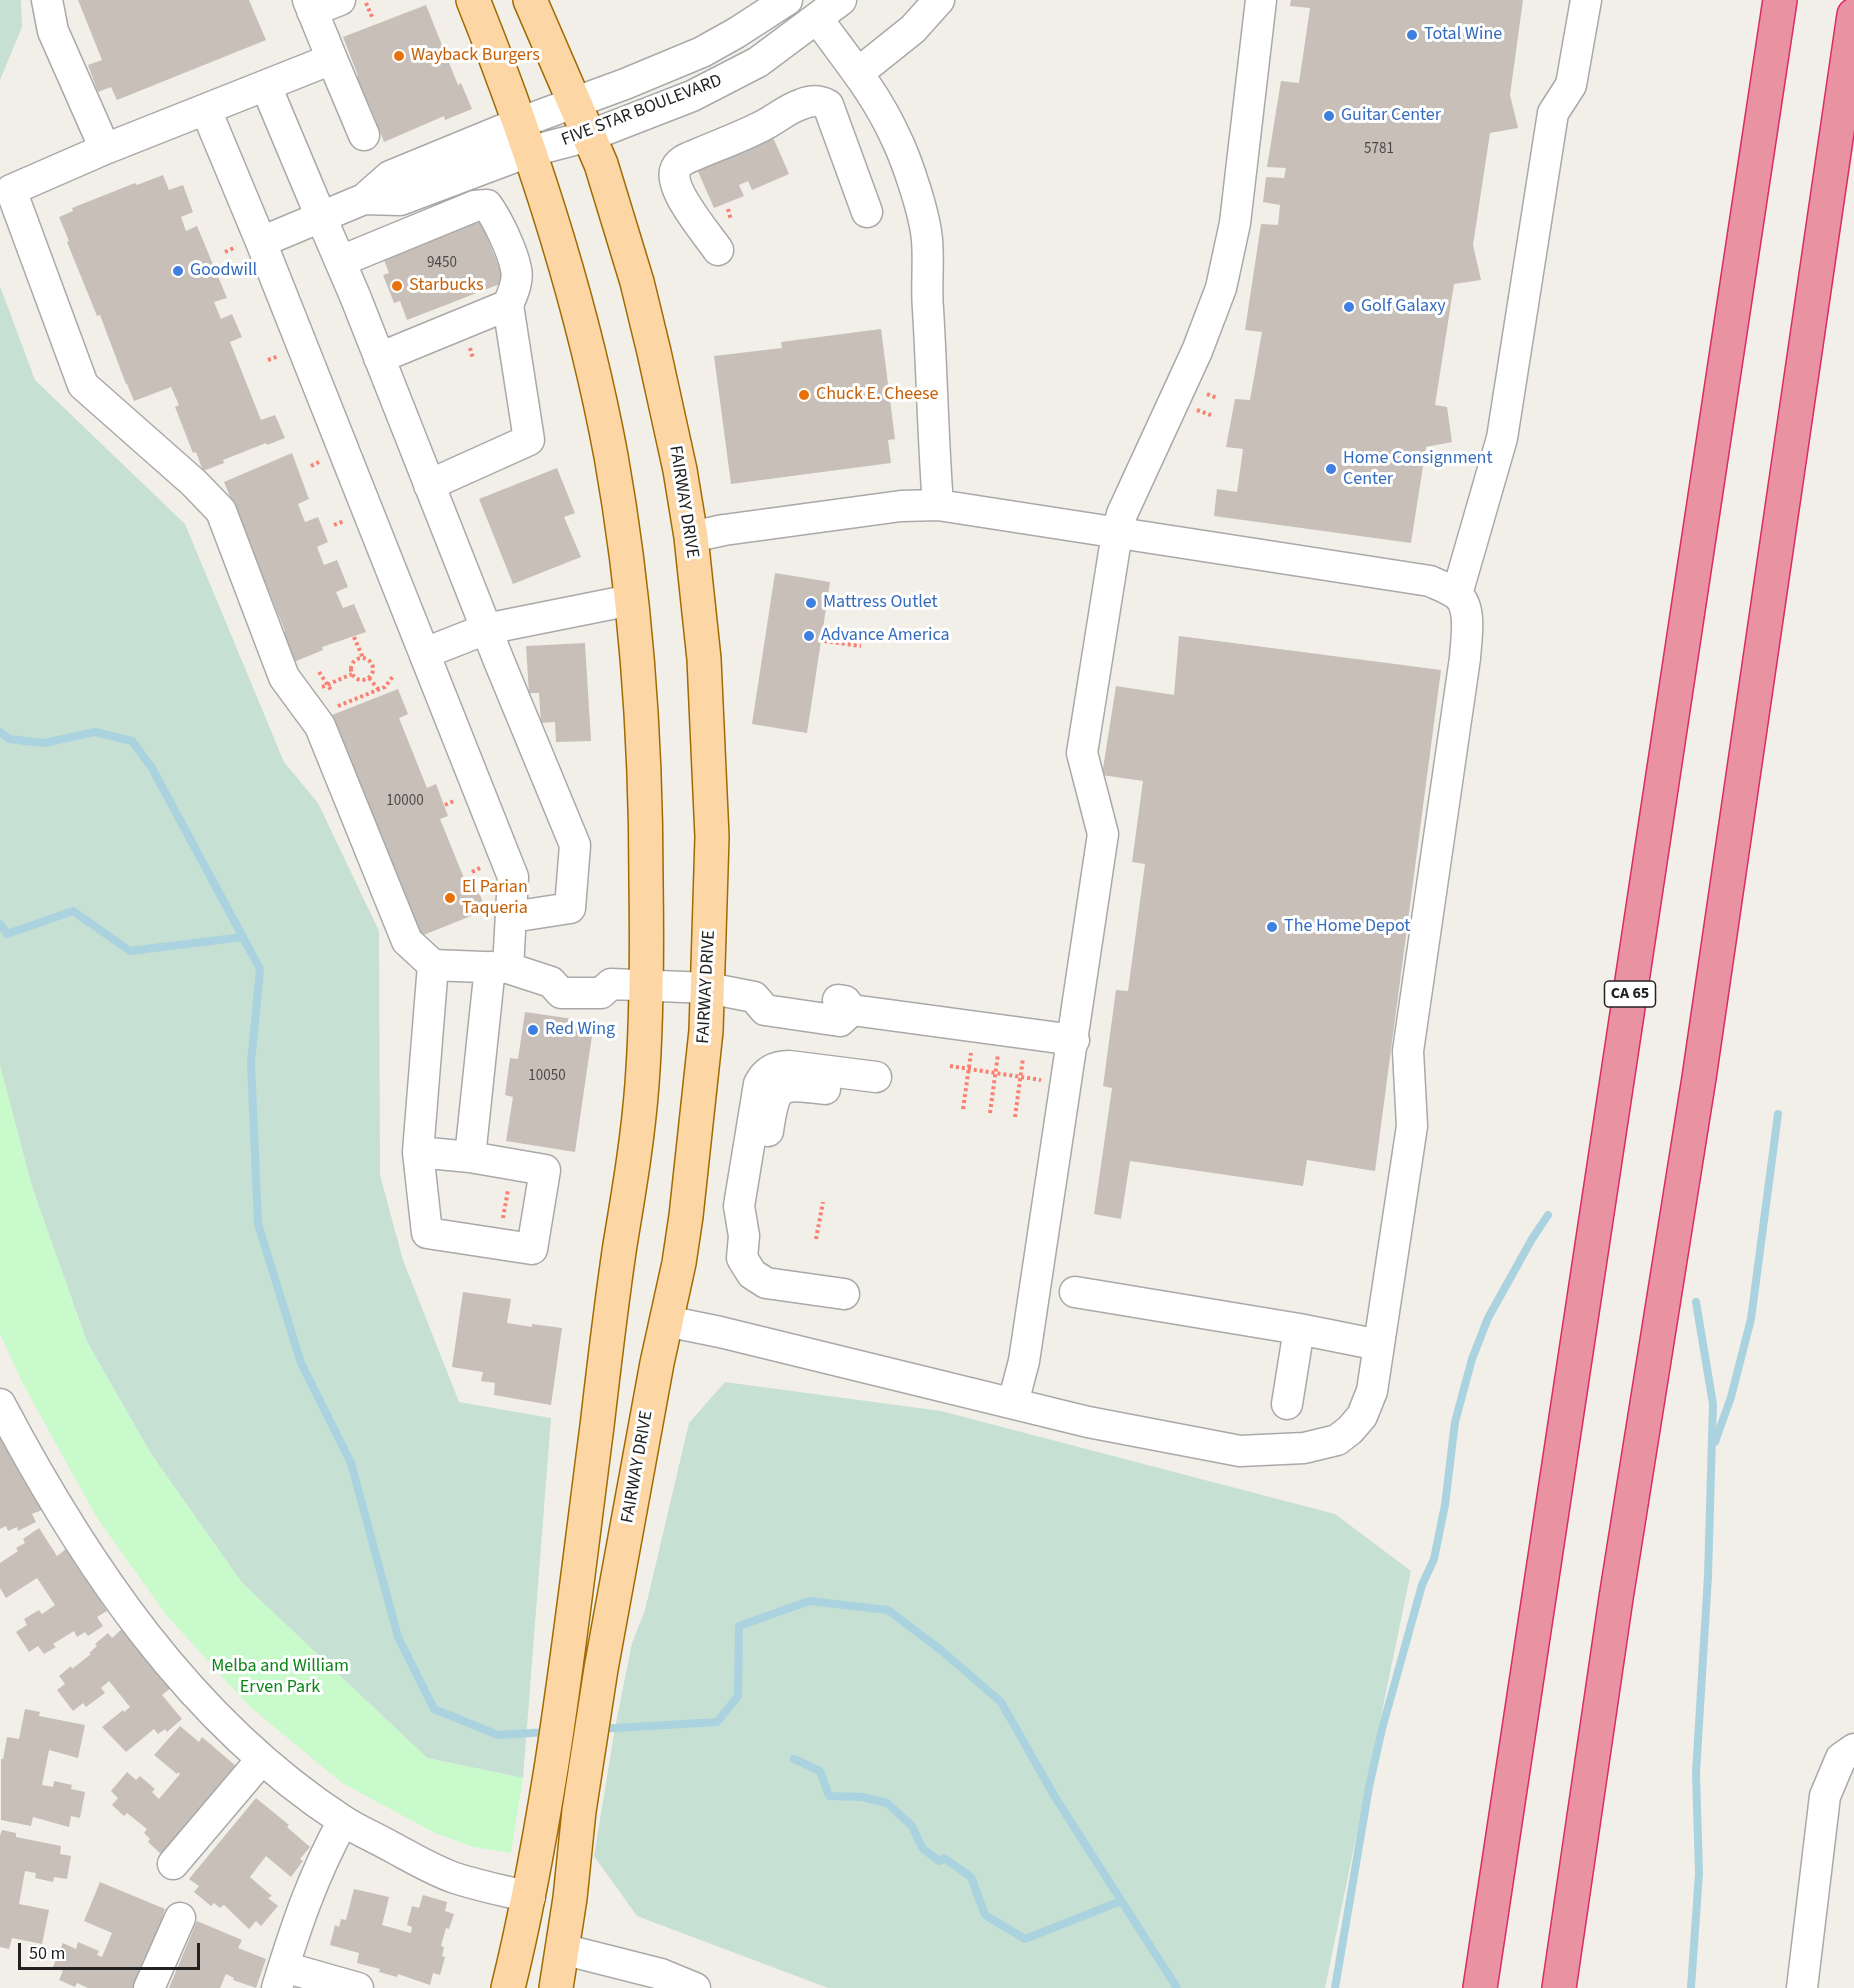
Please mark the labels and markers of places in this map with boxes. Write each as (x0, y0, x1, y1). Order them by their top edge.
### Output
place label: Total Wine (1424, 24, 1502, 46)
marker: Total Wine (1405, 28, 1419, 42)
place label: Wayback Burgers (411, 45, 540, 67)
marker: Wayback Burgers (392, 49, 406, 63)
place label: Guitar Center (1341, 105, 1441, 127)
marker: Guitar Center (1322, 109, 1336, 123)
place label: Goodwill (190, 260, 257, 282)
marker: Goodwill (171, 264, 185, 278)
place label: Starbucks (409, 275, 484, 297)
marker: Starbucks (390, 279, 404, 293)
place label: Golf Galaxy (1361, 296, 1446, 318)
marker: Golf Galaxy (1342, 300, 1356, 314)
place label: Chuck E. Cheese (816, 384, 939, 406)
marker: Chuck E. Cheese (797, 388, 811, 402)
place label: Home Consignment Center (1343, 448, 1492, 490)
marker: Home Consignment Center (1324, 462, 1338, 476)
place label: Mattress Outlet (823, 592, 938, 614)
marker: Mattress Outlet (804, 596, 818, 610)
place label: Advance America (821, 625, 949, 647)
marker: Advance America (802, 629, 816, 643)
place label: El Parian Taqueria (462, 877, 528, 920)
marker: El Parian Taqueria (443, 891, 457, 905)
place label: The Home Depot (1284, 916, 1410, 938)
marker: The Home Depot (1265, 920, 1279, 934)
place label: Red Wing (545, 1019, 615, 1041)
marker: Red Wing (526, 1023, 540, 1037)

